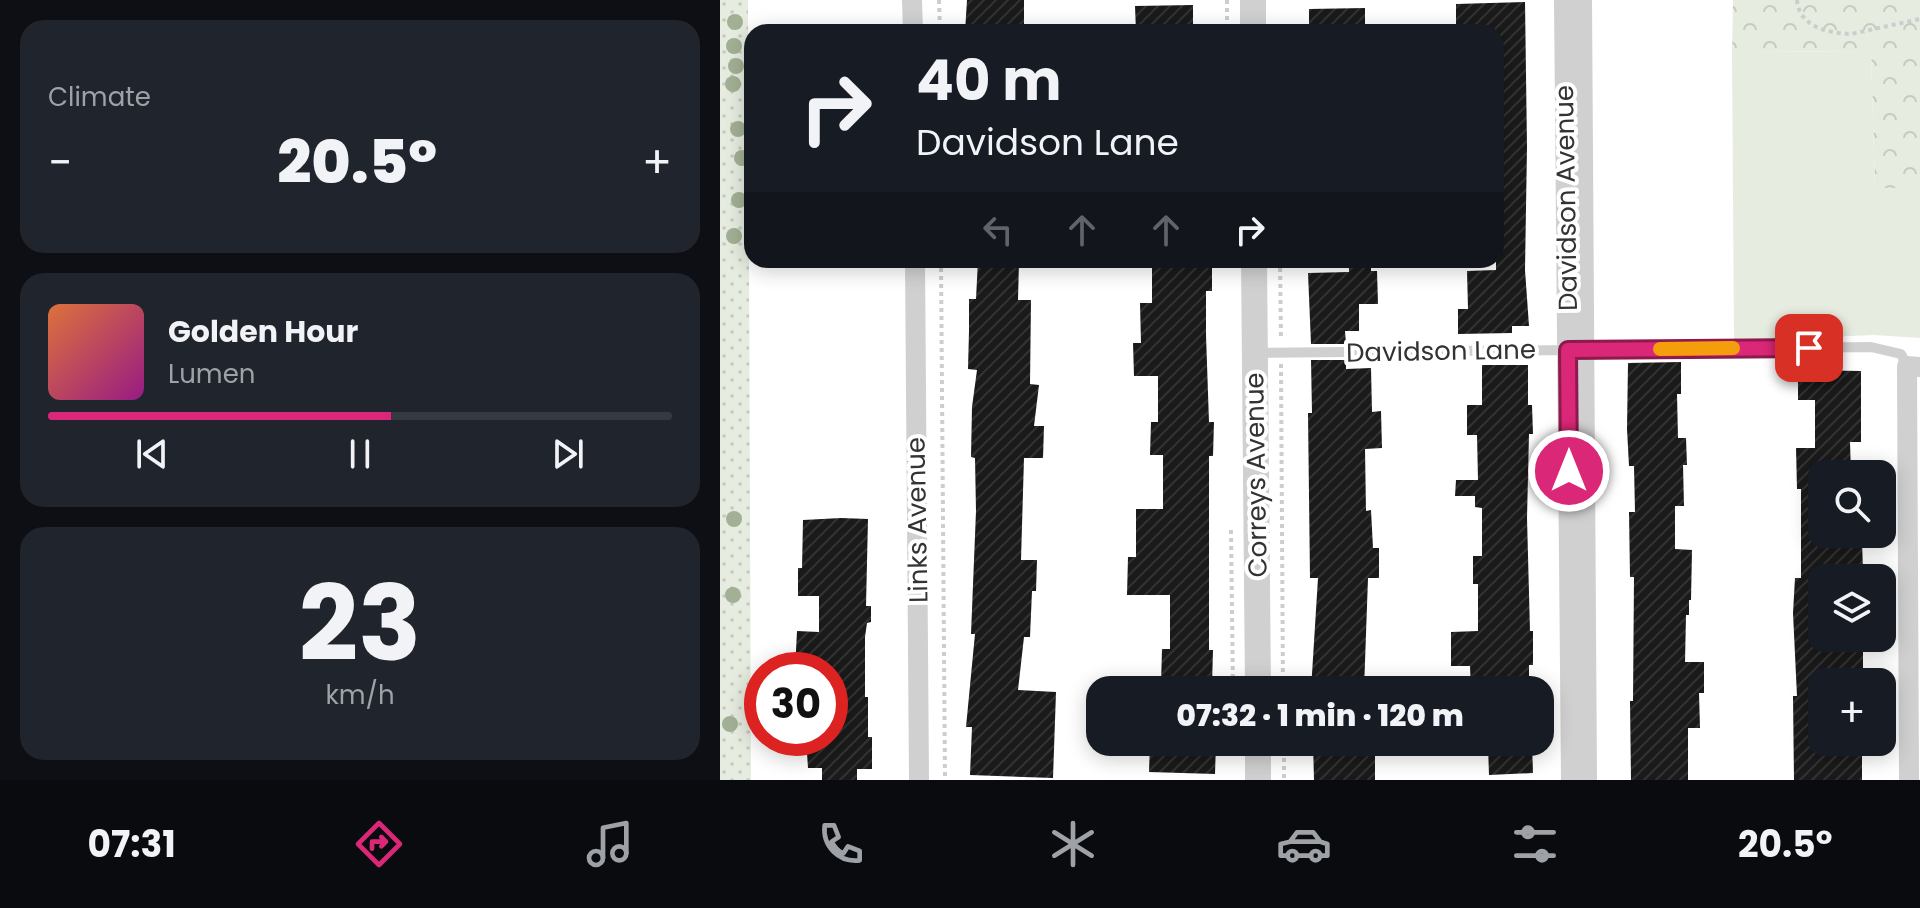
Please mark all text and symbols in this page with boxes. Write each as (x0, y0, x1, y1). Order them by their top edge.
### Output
text: 40 m (916, 41, 1062, 120)
icon: right (784, 56, 888, 160)
text: Climate (48, 79, 151, 115)
street label: Davidson Avenue (1546, 85, 1586, 311)
text: Davidson Lane (916, 117, 1179, 168)
text: 20.5° (277, 120, 437, 204)
text: − (48, 132, 72, 193)
text: + (642, 132, 672, 193)
icon: left (976, 208, 1020, 252)
icon: ahead (1060, 208, 1104, 252)
icon: ahead (1144, 208, 1188, 252)
icon: right (1228, 208, 1272, 252)
text: Golden Hour (168, 310, 358, 353)
pin (1775, 314, 1843, 382)
icon: arrive (1787, 326, 1831, 370)
street label: Davidson Lane (1346, 331, 1536, 371)
text: Lumen (168, 356, 255, 392)
street label: Correys Avenue (1236, 372, 1276, 578)
position arrow (1527, 429, 1611, 513)
icon: previous (130, 432, 174, 476)
icon: pause (338, 432, 382, 476)
icon: next (546, 432, 590, 476)
street label: Links Avenue (898, 437, 936, 603)
map controls (1808, 460, 1896, 756)
button: search (1808, 460, 1896, 548)
text: 23 (299, 551, 421, 696)
button: layers (1808, 564, 1896, 652)
speed limit sign: 30 (744, 652, 848, 756)
button: + (1808, 668, 1896, 756)
text: km/h (325, 677, 395, 713)
text: 07:32 · 1 min · 120 m (1176, 694, 1464, 737)
icon: directions (351, 816, 407, 872)
icon: music (582, 816, 638, 872)
icon: phone (813, 816, 869, 872)
icon: climate (1045, 816, 1101, 872)
icon: car (1276, 816, 1332, 872)
icon: filters (1507, 816, 1563, 872)
text: 07:31 (88, 819, 176, 870)
text: 20.5° (1738, 819, 1832, 870)

